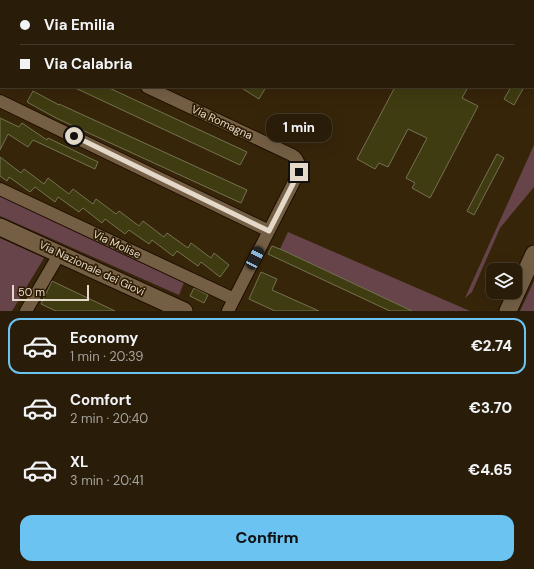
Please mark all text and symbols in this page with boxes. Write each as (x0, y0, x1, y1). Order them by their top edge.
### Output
text: Via Emilia (44, 15, 115, 35)
text: Via Calabria (44, 54, 133, 74)
street label: Via Romagna (189, 102, 255, 142)
callout: 1 min (266, 114, 332, 142)
text: 1 min (283, 119, 315, 136)
route start (65, 127, 83, 145)
route end (290, 163, 308, 181)
street label: Via Molise (91, 227, 143, 261)
street label: Via Nazionale dei Giovi (37, 237, 147, 299)
car (244, 245, 266, 271)
map controls (486, 263, 522, 299)
button: layers (486, 263, 522, 299)
scale bar (12, 283, 89, 302)
text: 50 m (18, 285, 45, 299)
icon: car (22, 328, 58, 364)
text: Economy (70, 328, 138, 348)
text: €2.74 (471, 336, 512, 356)
text: 1 min · 20:39 (70, 348, 144, 365)
icon: car (22, 390, 58, 426)
text: Comfort (70, 390, 131, 410)
text: €3.70 (469, 398, 512, 418)
text: 2 min · 20:40 (70, 410, 148, 427)
icon: car (22, 452, 58, 488)
text: XL (70, 452, 88, 472)
text: €4.65 (468, 460, 512, 480)
text: 3 min · 20:41 (70, 472, 144, 489)
button: Confirm (20, 515, 514, 561)

